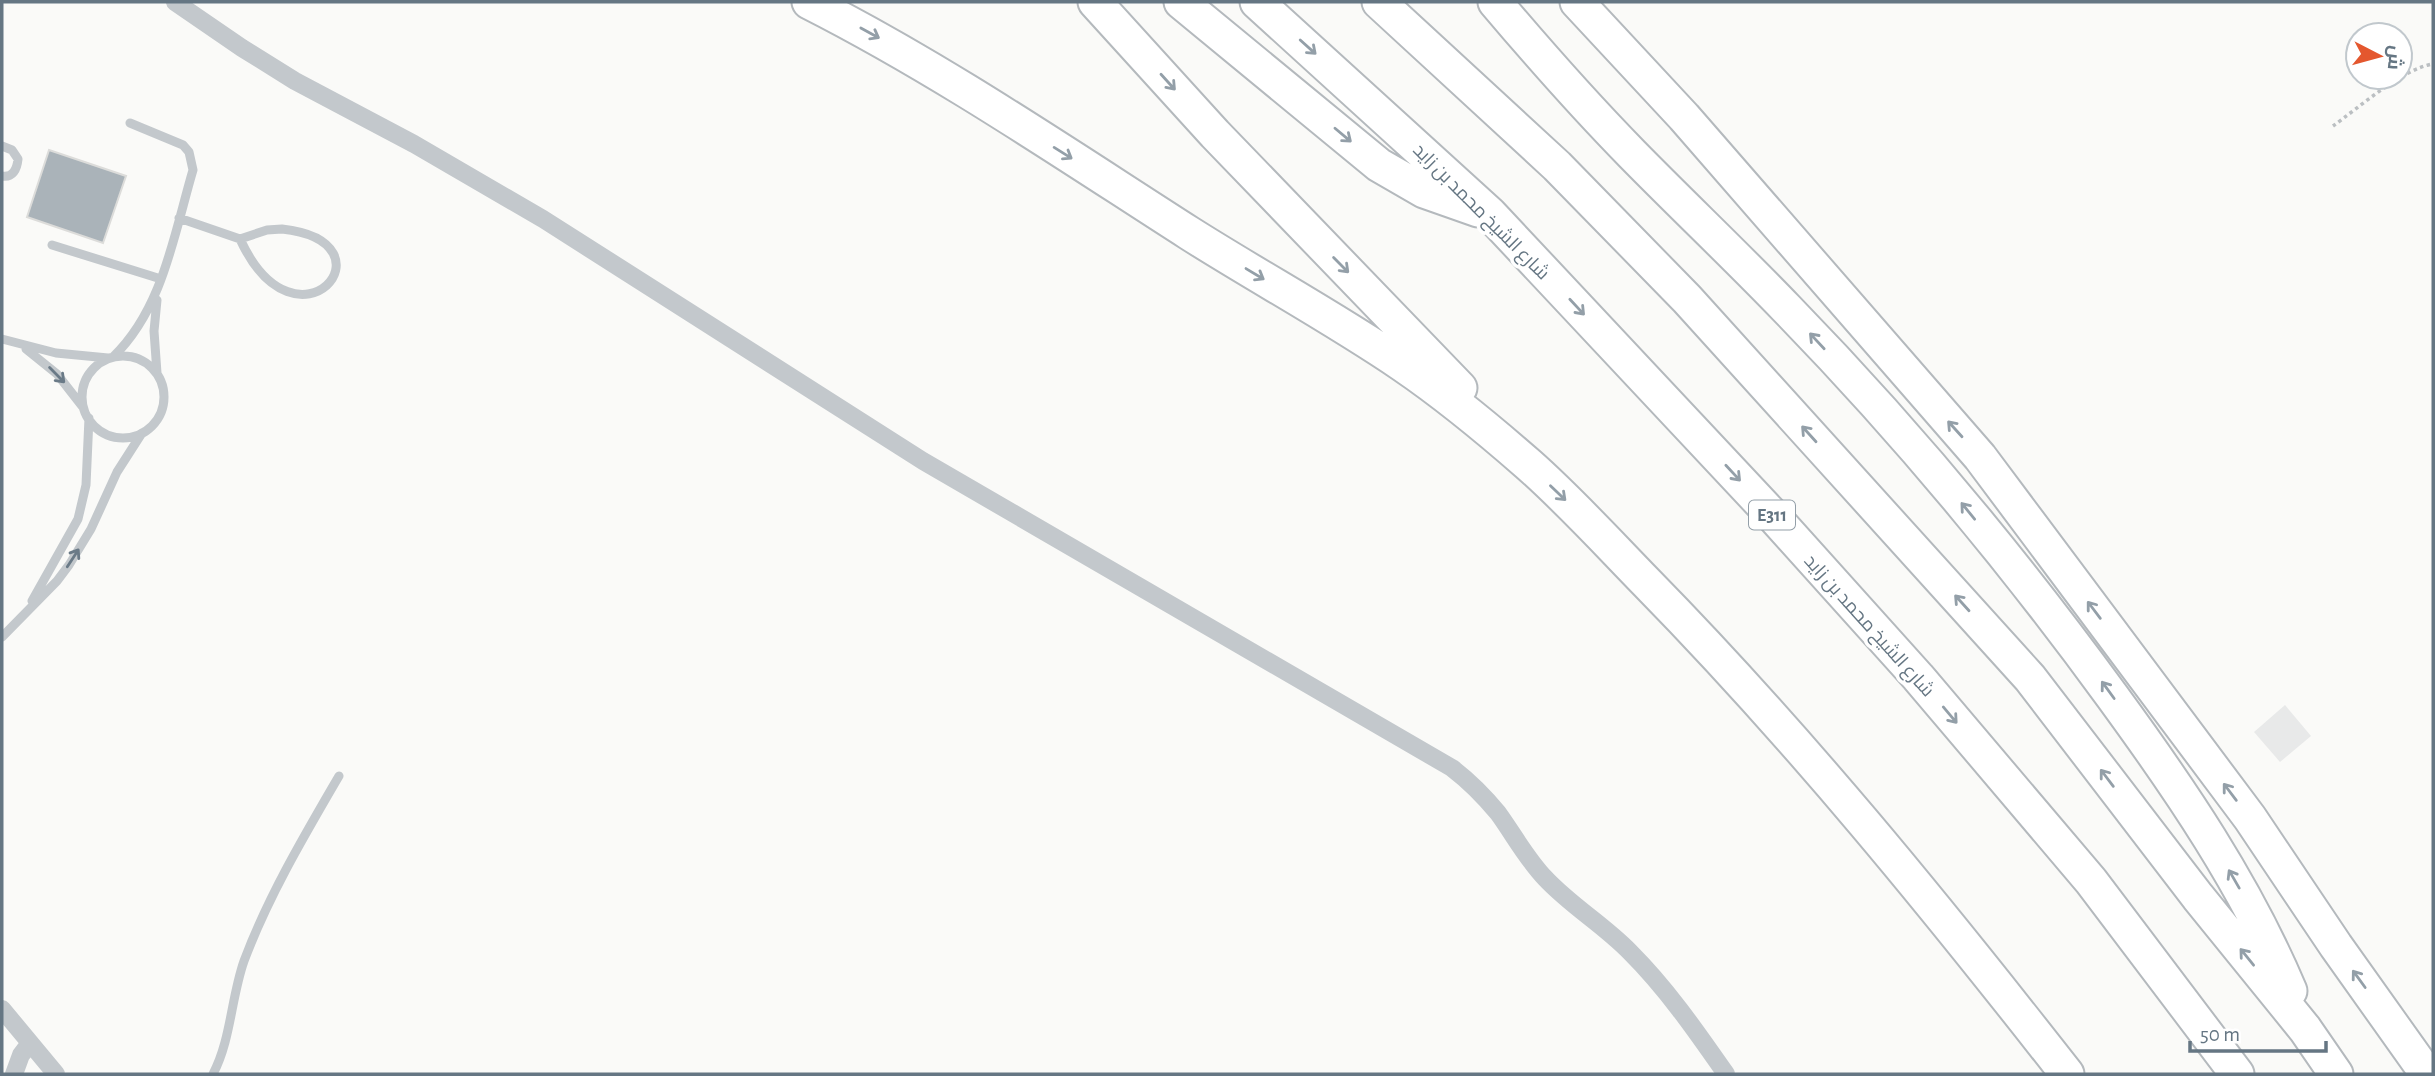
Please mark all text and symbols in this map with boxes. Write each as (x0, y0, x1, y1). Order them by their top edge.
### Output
north arrow (2344, 21, 2414, 91)
one-way arrow (859, 26, 879, 40)
one-way arrow (1299, 39, 1317, 55)
text: ش (2383, 44, 2406, 71)
one-way arrow (1159, 73, 1175, 91)
one-way arrow (1333, 127, 1351, 142)
street label: شارع الشيخ محمد بن زايد (1407, 140, 1553, 286)
one-way arrow (1053, 145, 1072, 160)
one-way arrow (1332, 257, 1349, 274)
one-way arrow (1245, 268, 1265, 282)
one-way arrow (1569, 298, 1585, 316)
one-way arrow (1809, 332, 1826, 350)
one-way arrow (48, 366, 65, 383)
one-way arrow (1947, 420, 1963, 438)
one-way arrow (1801, 426, 1818, 443)
one-way arrow (1724, 464, 1741, 481)
one-way arrow (1549, 484, 1566, 501)
road number: E311 (1749, 500, 1795, 530)
one-way arrow (1960, 502, 1976, 520)
one-way arrow (65, 549, 80, 568)
street label: شارع الشيخ محمد بن زايد (1798, 551, 1938, 703)
one-way arrow (1954, 594, 1970, 612)
one-way arrow (2086, 601, 2101, 619)
one-way arrow (2100, 681, 2115, 700)
one-way arrow (1942, 706, 1958, 724)
one-way arrow (2099, 769, 2114, 788)
one-way arrow (2223, 783, 2238, 801)
one-way arrow (2227, 869, 2240, 890)
one-way arrow (2239, 949, 2254, 967)
one-way arrow (2352, 970, 2366, 989)
scale bar (2190, 1010, 2326, 1054)
text: 50 m (2200, 1024, 2240, 1045)

